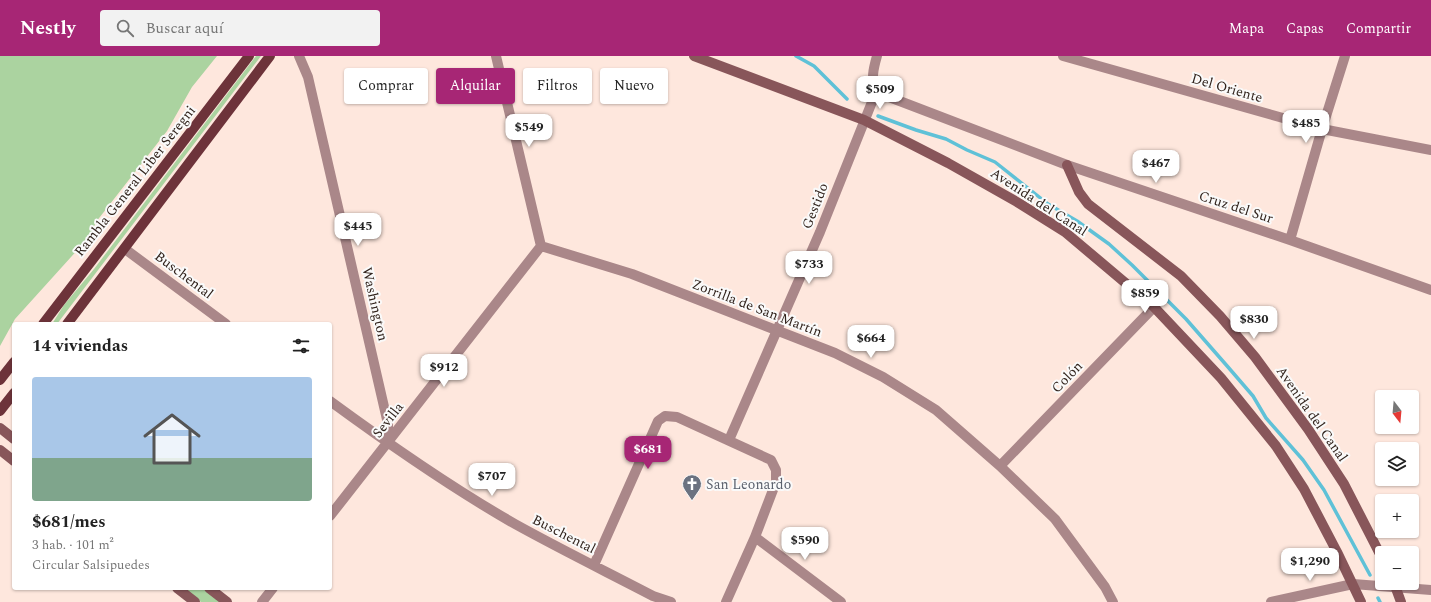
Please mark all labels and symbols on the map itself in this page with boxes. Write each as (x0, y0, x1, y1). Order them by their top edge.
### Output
street label: Del Oriente (1189, 68, 1265, 108)
pin: $509 (856, 76, 904, 110)
street label: Rambla General Liber Seregni (69, 101, 201, 261)
pin: $485 (1282, 110, 1330, 144)
pin: $549 (505, 114, 553, 148)
pin: $467 (1132, 150, 1180, 184)
street label: Avenida del Canal (986, 163, 1092, 241)
street label: Gestido (796, 180, 834, 232)
street label: Cruz del Sur (1196, 185, 1276, 229)
pin: $445 (334, 213, 382, 247)
street label: Buschental (150, 246, 218, 304)
pin: $733 (785, 251, 833, 285)
street label: Washington (356, 265, 394, 343)
street label: Zorrilla de San Martín (689, 273, 825, 343)
pin: $859 (1121, 280, 1169, 314)
pin: $830 (1230, 306, 1278, 340)
pin: $664 (847, 325, 895, 359)
pin: $912 (420, 354, 468, 388)
street label: Colón (1046, 356, 1088, 398)
street label: Avenida del Canal (1271, 362, 1353, 466)
north arrow (1375, 390, 1419, 434)
street label: Sevilla (367, 397, 409, 442)
pin: $681 (624, 436, 672, 470)
pin: $707 (468, 463, 516, 497)
church icon: San Leonardo (681, 473, 703, 501)
place label: San Leonardo (706, 474, 791, 495)
street label: Buschental (529, 509, 599, 559)
pin: $590 (781, 527, 829, 561)
pin: $1,290 (1277, 548, 1343, 582)

